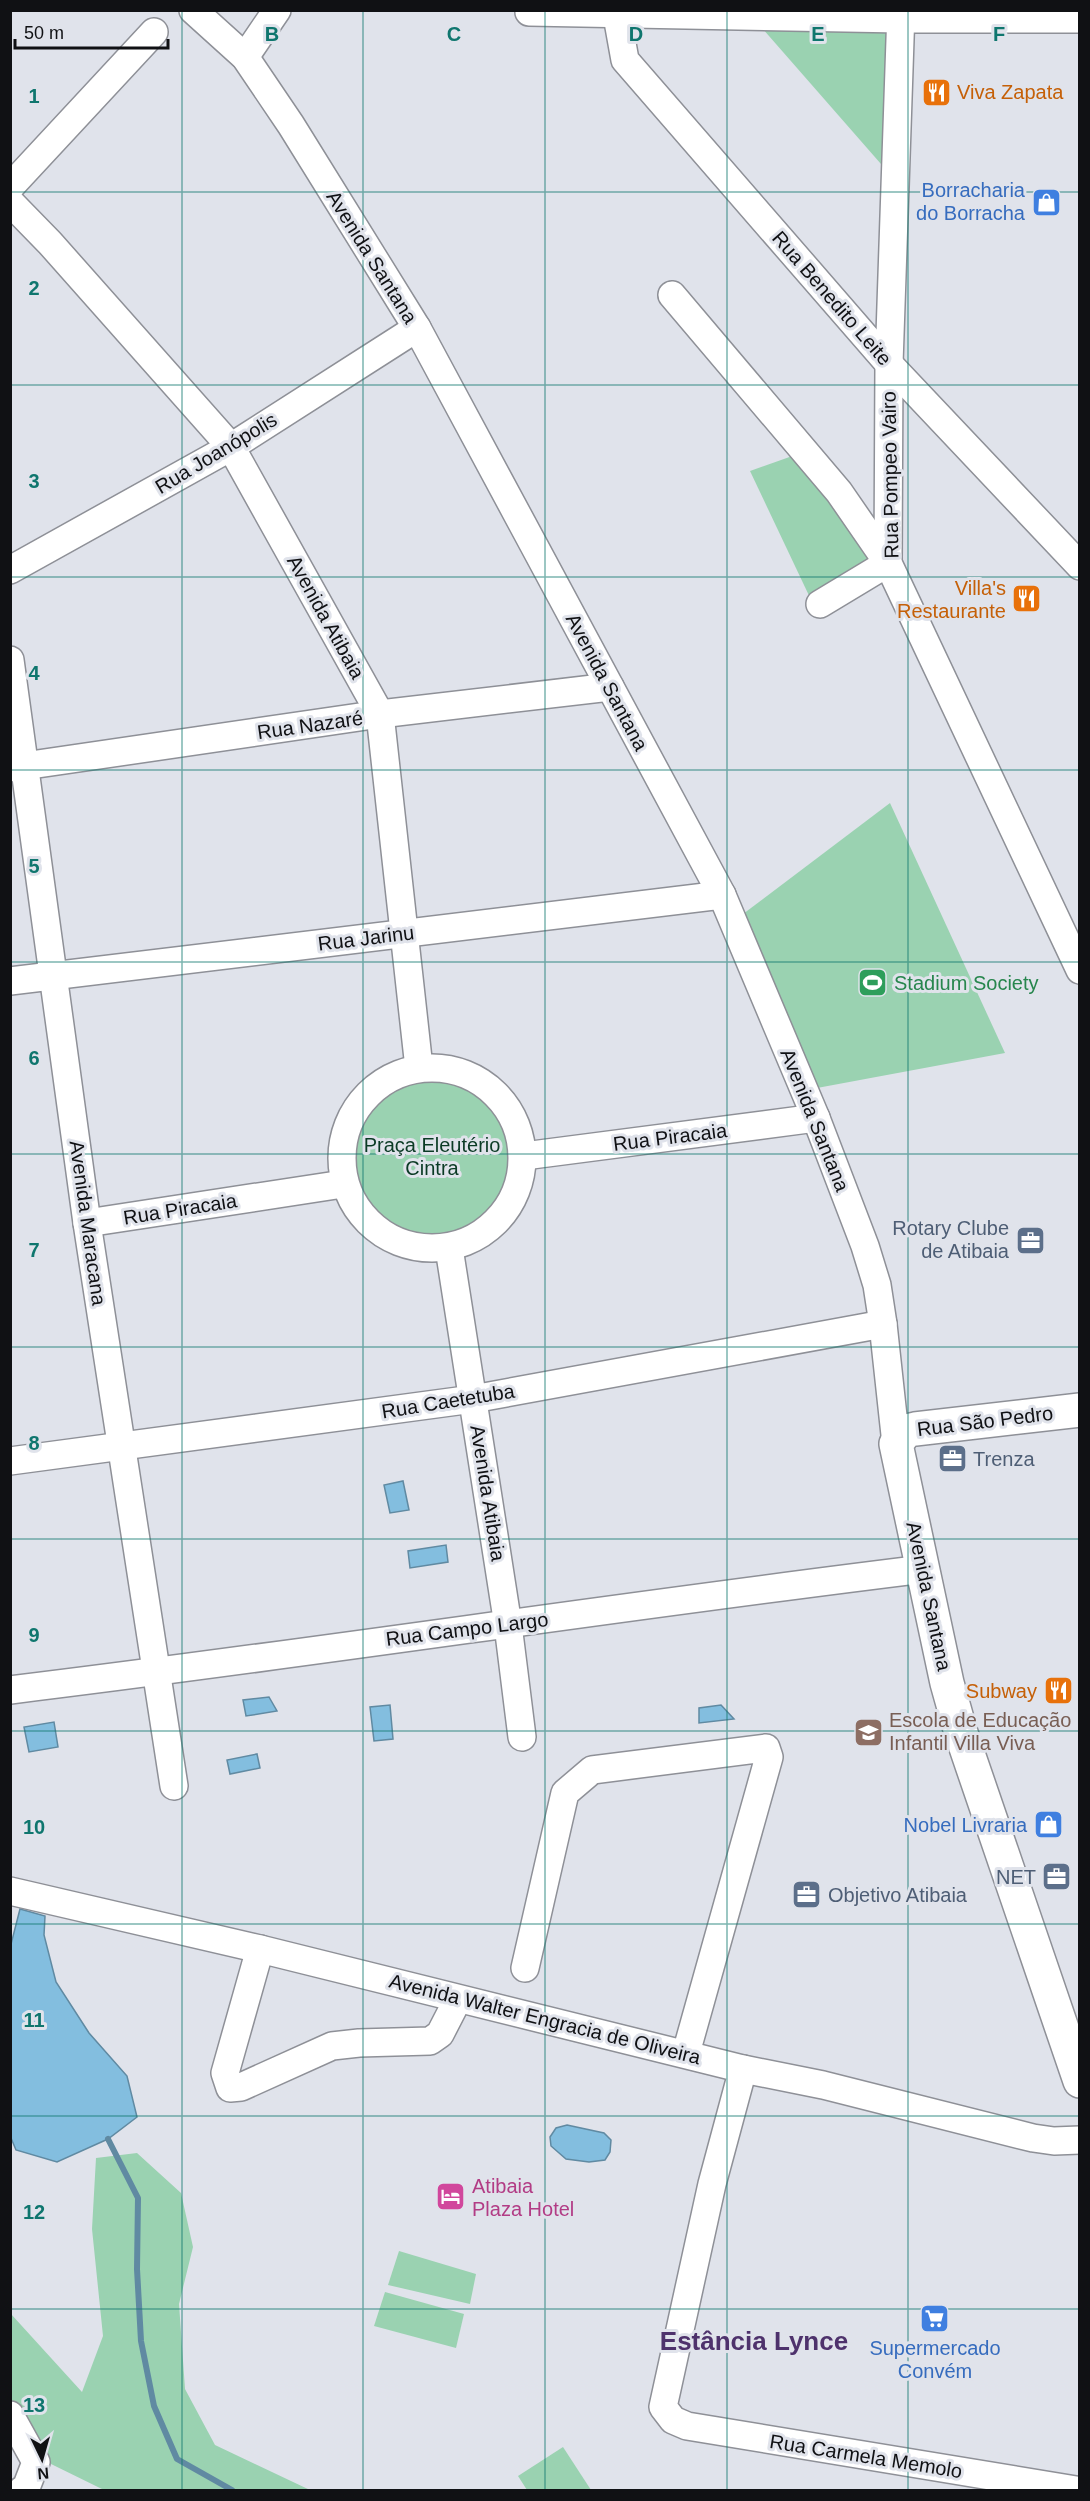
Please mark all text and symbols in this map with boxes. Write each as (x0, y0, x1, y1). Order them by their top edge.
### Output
scale bar (15, 12, 168, 50)
text: 50 m (24, 23, 64, 43)
text: B (265, 23, 279, 45)
text: C (447, 23, 461, 45)
text: D (629, 23, 643, 45)
text: E (811, 23, 825, 45)
text: F (993, 23, 1005, 45)
restaurant icon: Viva Zapata (920, 76, 952, 108)
place label: Viva Zapata (957, 81, 1064, 103)
text: 1 (28, 85, 40, 107)
place label: Borracharia do Borracha (916, 179, 1026, 224)
shop icon: Borracharia do Borracha (1030, 186, 1062, 218)
street label: Avenida Santana (322, 187, 422, 328)
street label: Rua Benedito Leite (768, 227, 896, 369)
text: 2 (28, 277, 40, 299)
street label: Rua Pompeo Vairo (878, 391, 902, 559)
street label: Rua Joanópolis (151, 408, 281, 498)
text: 3 (28, 470, 40, 492)
street label: Avenida Atibaia (283, 552, 369, 683)
place label: Villa's Restaurante (897, 577, 1006, 622)
restaurant icon: Villa's Restaurante (1011, 583, 1043, 615)
street label: Avenida Santana (562, 610, 653, 755)
text: 4 (28, 662, 40, 684)
street label: Rua Nazaré (256, 707, 364, 743)
text: 5 (28, 855, 40, 877)
street label: Rua Jarinu (317, 921, 415, 955)
sports icon: Stadium Society (857, 967, 889, 999)
place label: Stadium Society (894, 972, 1039, 994)
street label: Avenida Santana (776, 1045, 854, 1195)
text: 6 (28, 1047, 40, 1069)
street label: Rua Piracaia (612, 1119, 729, 1155)
park label: Praça Eleutério Cintra (364, 1134, 500, 1179)
street label: Avenida Maracana (66, 1139, 111, 1308)
street label: Rua Piracaia (122, 1189, 239, 1229)
place label: Rotary Clube de Atibaia (892, 1217, 1010, 1262)
office icon: Rotary Clube de Atibaia (1014, 1224, 1046, 1256)
text: 7 (28, 1239, 40, 1261)
street label: Rua Caetetuba (380, 1379, 517, 1422)
street label: Rua São Pedro (916, 1402, 1054, 1440)
street label: Avenida Atibaia (466, 1423, 510, 1563)
text: 8 (28, 1432, 40, 1454)
office icon: Trenza (936, 1443, 968, 1475)
place label: Trenza (973, 1448, 1035, 1470)
street label: Avenida Santana (902, 1519, 956, 1673)
street label: Rua Campo Largo (385, 1608, 549, 1650)
text: 9 (28, 1624, 40, 1646)
restaurant icon: Subway (1042, 1675, 1074, 1707)
place label: Subway (966, 1680, 1037, 1702)
place label: Escola de Educação Infantil Villa Viva (889, 1709, 1071, 1754)
school or university icon: Escola de Educação Infantil Villa Viva (852, 1716, 884, 1748)
shop icon: Nobel Livraria (1032, 1809, 1064, 1841)
place label: Nobel Livraria (904, 1814, 1028, 1836)
text: 10 (23, 1816, 45, 1838)
office icon: NET (1041, 1861, 1073, 1893)
place label: NET (996, 1866, 1036, 1888)
office icon: Objetivo Atibaia (791, 1879, 823, 1911)
place label: Objetivo Atibaia (828, 1884, 968, 1906)
street label: Avenida Walter Engracia de Oliveira (387, 1970, 704, 2069)
text: 11 (23, 2009, 45, 2031)
place label: Atibaia Plaza Hotel (472, 2175, 574, 2220)
hotel icon: Atibaia Plaza Hotel (435, 2181, 467, 2213)
text: 12 (23, 2201, 45, 2223)
supermarket icon: Supermercado Convém (919, 2302, 951, 2334)
district label: Estância Lynce (660, 2326, 848, 2356)
place label: Supermercado Convém (869, 2337, 1001, 2382)
text: 13 (23, 2394, 45, 2416)
north arrow (12, 2429, 72, 2489)
street label: Rua Carmela Memolo (768, 2430, 964, 2482)
text: N (37, 2464, 50, 2482)

